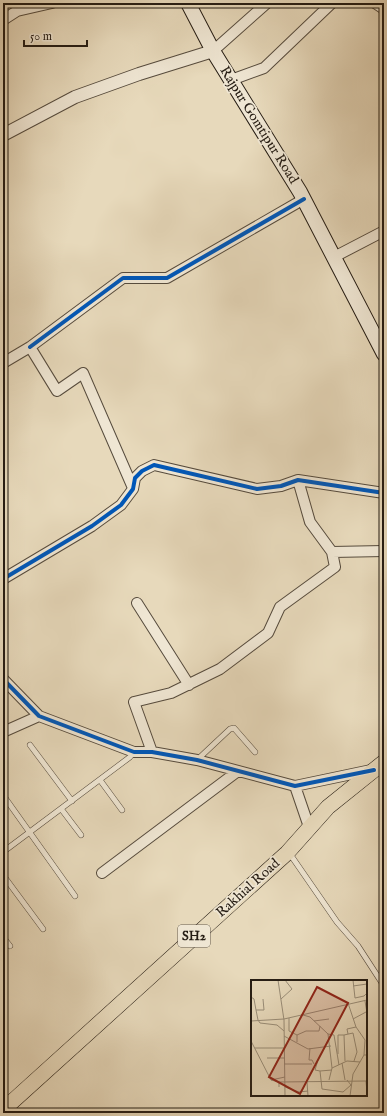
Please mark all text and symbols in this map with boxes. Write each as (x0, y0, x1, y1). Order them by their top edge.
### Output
scale bar (24, 22, 87, 48)
text: 50 m (30, 29, 52, 44)
street label: Rajpur Gomtipur Road (215, 63, 303, 188)
street label: Rakhial Road (212, 854, 284, 921)
road number: SH2 (178, 925, 210, 947)
inset map (251, 980, 367, 1096)

